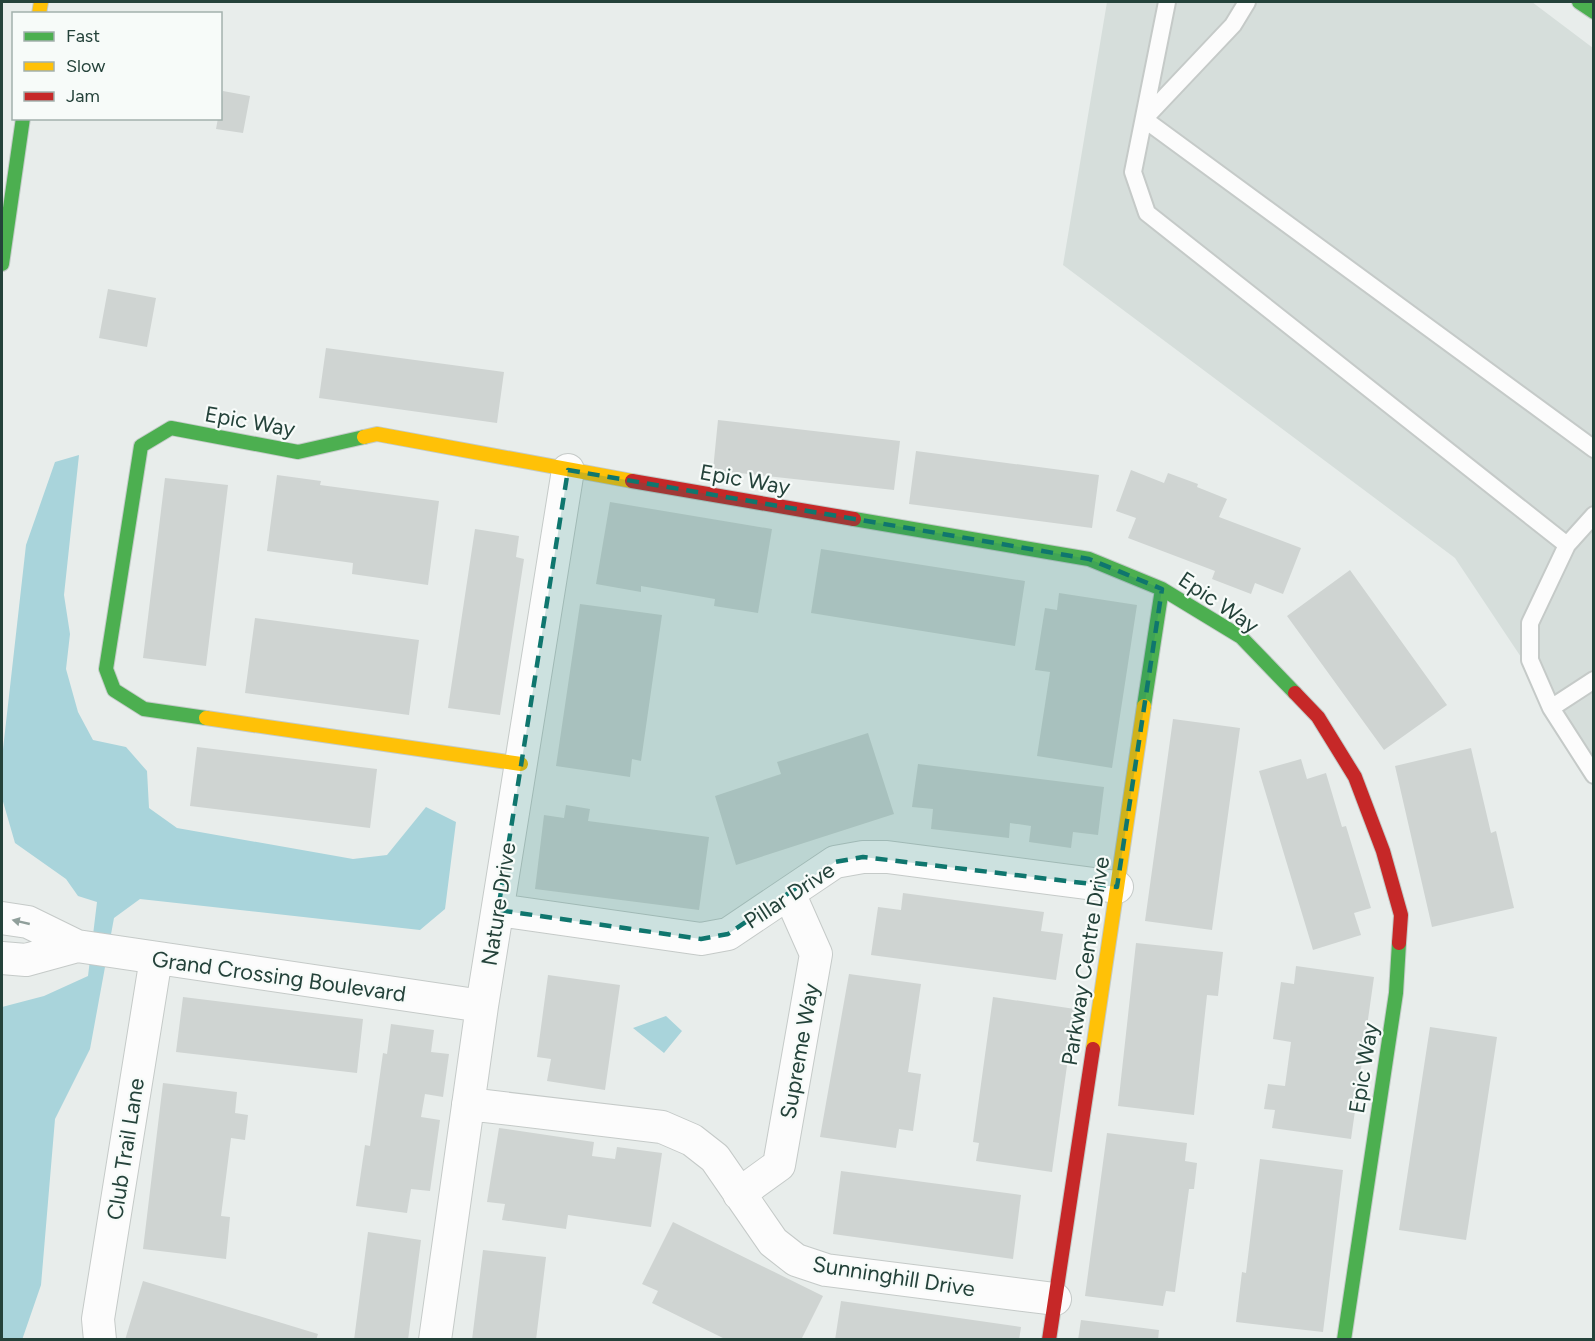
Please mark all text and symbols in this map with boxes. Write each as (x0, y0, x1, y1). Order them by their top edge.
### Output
legend (12, 12, 222, 120)
text: Fast (66, 25, 100, 47)
text: Slow (66, 55, 105, 77)
text: Jam (66, 85, 100, 107)
street label: Epic Way (203, 400, 298, 443)
street label: Epic Way (698, 458, 793, 501)
street label: Epic Way (1173, 566, 1264, 639)
street label: Nature Drive (475, 840, 522, 968)
street label: Parkway Centre Drive (1056, 855, 1115, 1067)
street label: Pillar Drive (739, 856, 840, 935)
one-way arrow (11, 916, 30, 926)
street label: Grand Crossing Boulevard (150, 945, 408, 1008)
street label: Supreme Way (774, 981, 825, 1121)
street label: Epic Way (1343, 1020, 1384, 1115)
street label: Club Trail Lane (101, 1076, 150, 1222)
street label: Sunninghill Drive (811, 1250, 977, 1303)

